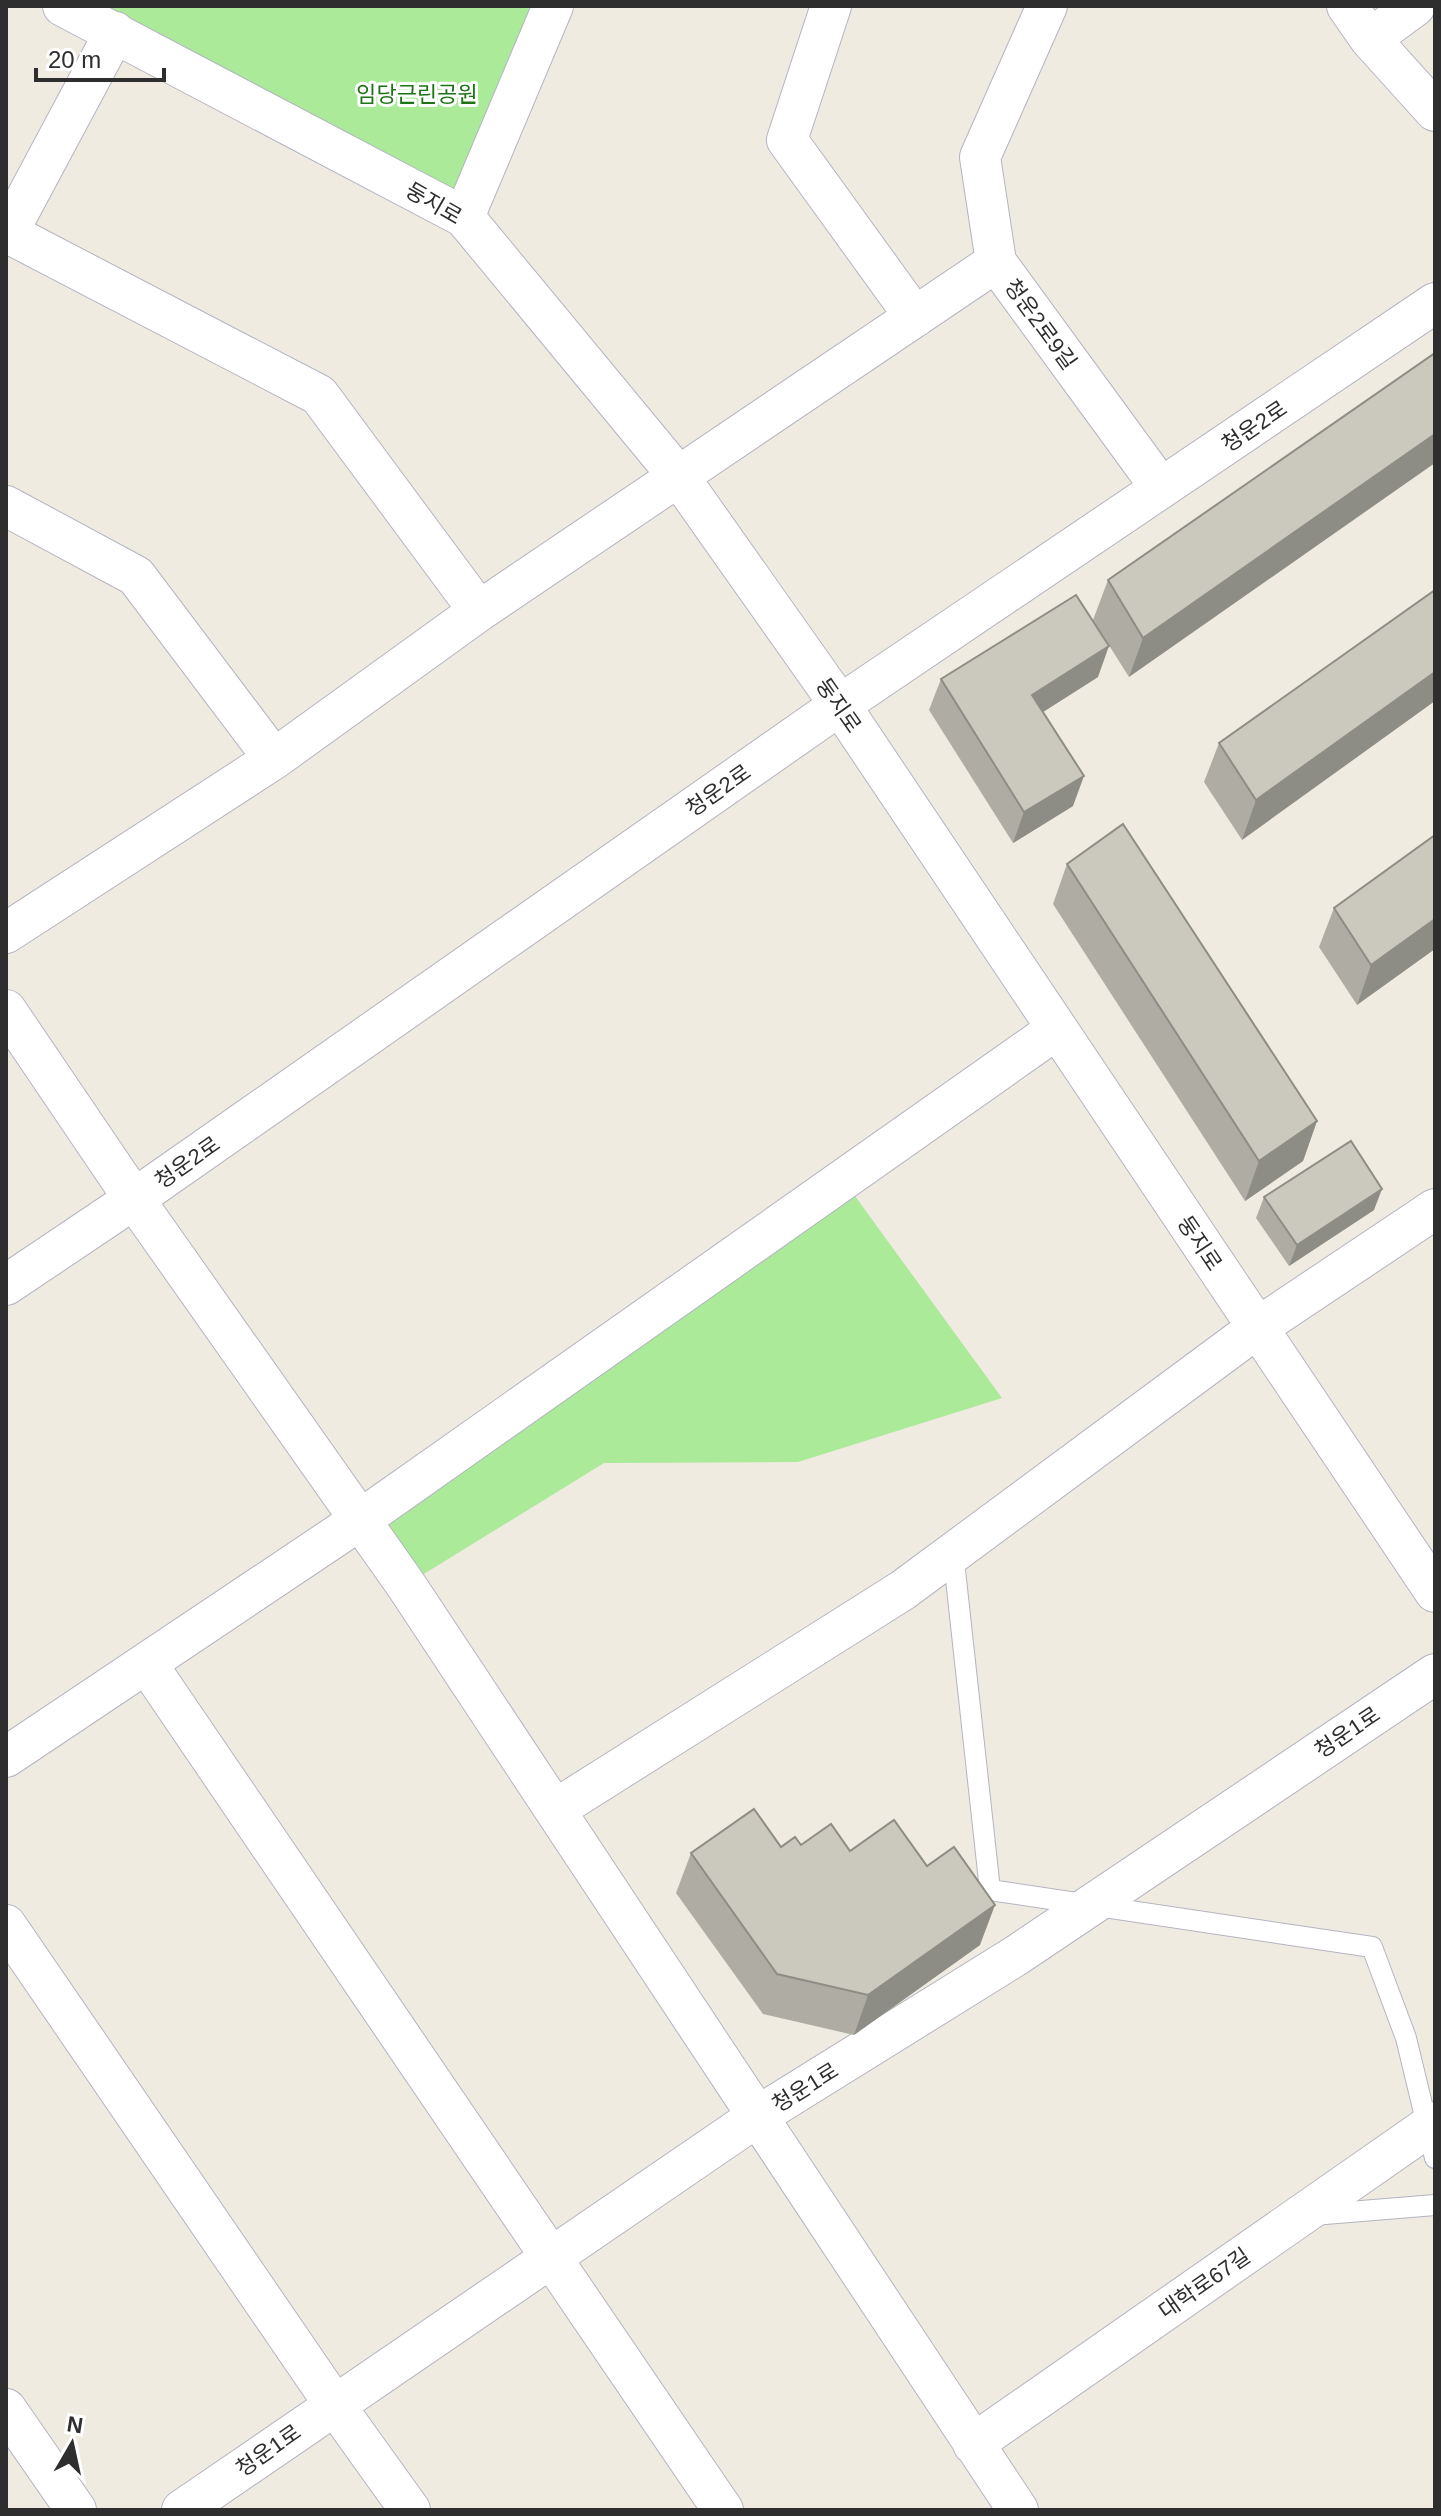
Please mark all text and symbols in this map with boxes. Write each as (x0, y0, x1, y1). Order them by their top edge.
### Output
scale bar (36, 32, 164, 82)
text: 20 m (48, 46, 101, 73)
park label: 임당근린공원 (356, 82, 478, 107)
street label: 둥지로 (401, 177, 466, 229)
street label: 청운2로9길 (999, 274, 1082, 374)
street label: 청운2로 (1217, 396, 1292, 457)
street label: 둥지로 (811, 673, 866, 737)
street label: 청운2로 (681, 759, 755, 822)
street label: 청운2로 (150, 1131, 224, 1194)
street label: 둥지로 (1172, 1211, 1227, 1275)
street label: 청운1로 (1310, 1702, 1385, 1763)
street label: 청운1로 (768, 2057, 843, 2117)
street label: 대학로67길 (1154, 2243, 1255, 2324)
north arrow (32, 2404, 112, 2484)
text: N (65, 2411, 85, 2438)
street label: 청운1로 (231, 2419, 305, 2482)

